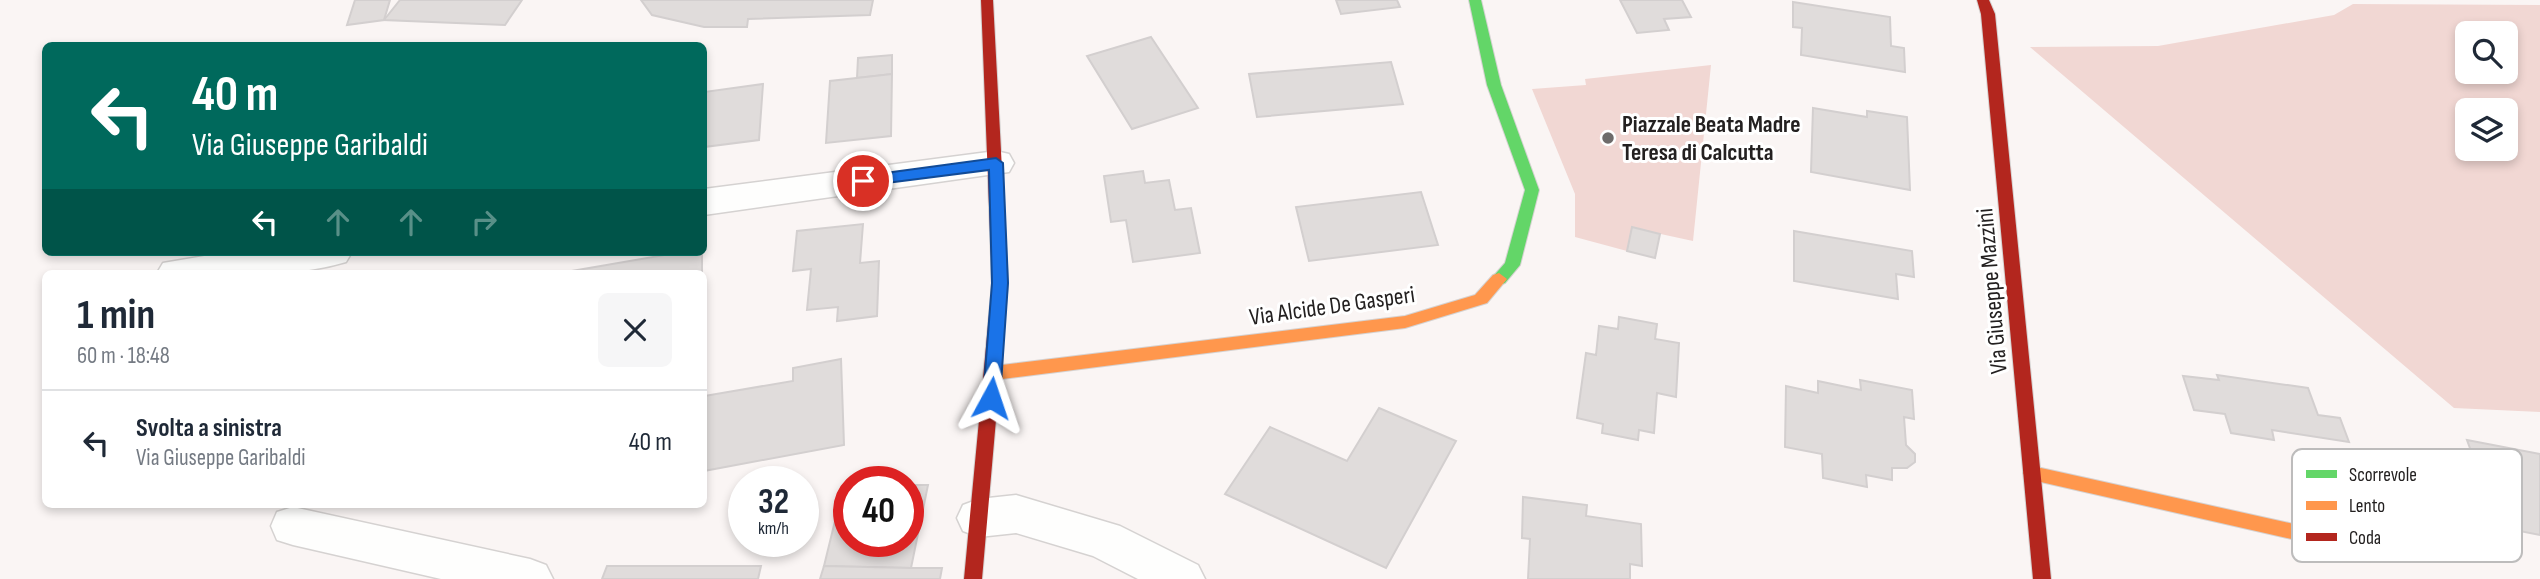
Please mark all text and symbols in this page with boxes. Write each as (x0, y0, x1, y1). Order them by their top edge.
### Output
map controls (2455, 21, 2518, 161)
button: search (2455, 21, 2518, 84)
text: 40 m (192, 66, 278, 125)
icon: left (77, 70, 168, 161)
button: layers (2455, 98, 2518, 161)
place label: Piazzale Beata Madre Teresa di Calcutta (1622, 110, 1801, 167)
text: Via Giuseppe Garibaldi (192, 126, 428, 165)
marker: Piazzale Beata Madre Teresa di Calcutta (1600, 130, 1616, 146)
pin (833, 151, 893, 211)
icon: arrive (844, 162, 882, 200)
icon: left (246, 203, 284, 241)
icon: ahead (319, 203, 357, 241)
icon: ahead (392, 203, 430, 241)
icon: right (465, 203, 503, 241)
street label: Via Giuseppe Mazzini (1970, 207, 2014, 375)
street label: Via Alcide De Gasperi (1247, 280, 1417, 332)
text: 1 min (77, 290, 155, 341)
button: close (598, 293, 672, 367)
text: 60 m · 18:48 (77, 342, 170, 370)
position arrow (954, 361, 1028, 435)
text: Svolta a sinistra (136, 413, 282, 444)
icon: left (77, 424, 115, 462)
text: 40 m (629, 427, 672, 458)
text: Via Giuseppe Garibaldi (136, 444, 306, 472)
legend (2292, 449, 2522, 562)
text: Scorrevole (2349, 464, 2417, 487)
speed limit sign: 40 (833, 466, 924, 557)
text: 32 (758, 481, 789, 524)
text: Lento (2349, 495, 2385, 518)
text: km/h (758, 518, 789, 539)
text: Coda (2349, 527, 2381, 550)

